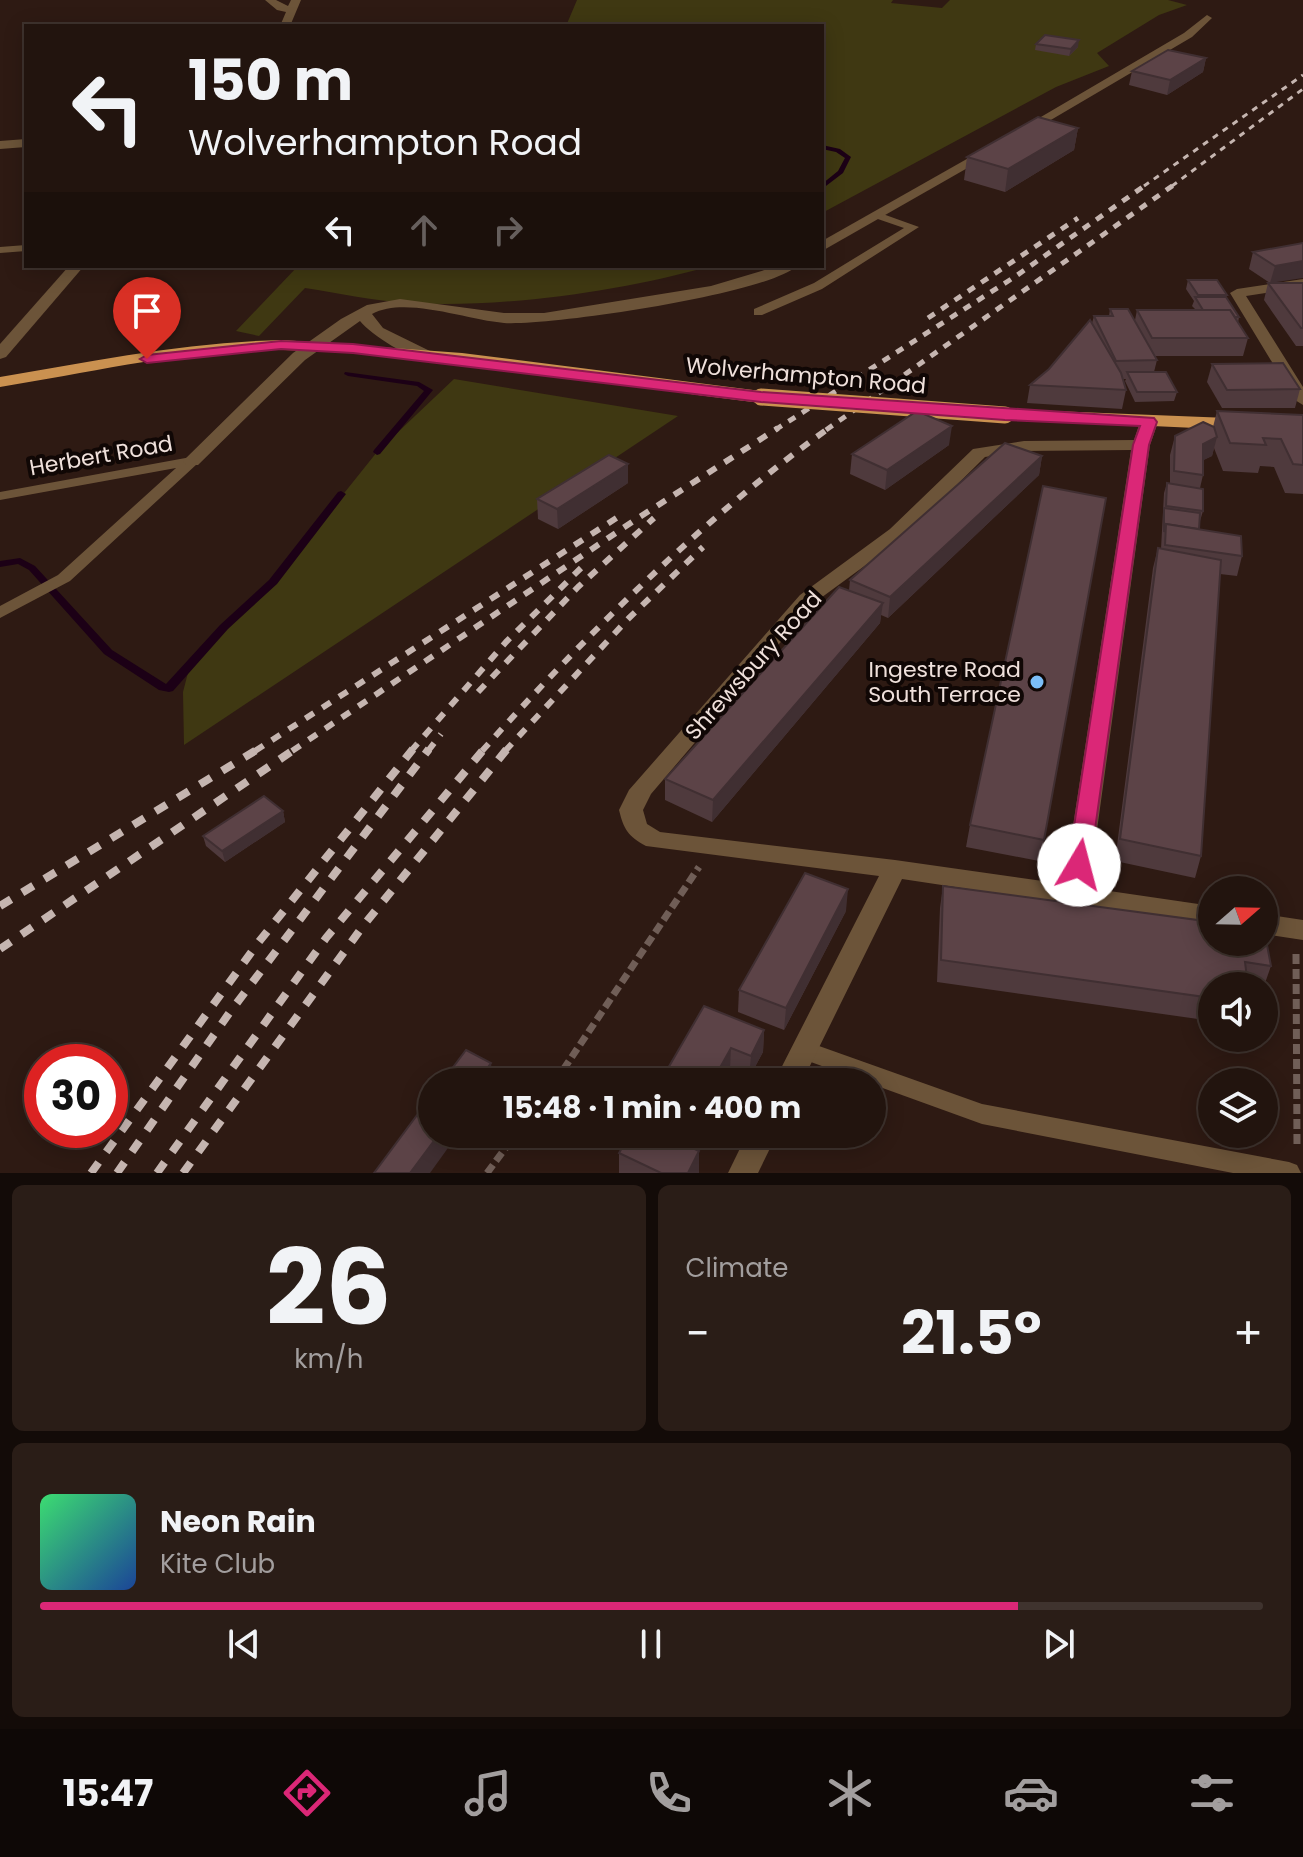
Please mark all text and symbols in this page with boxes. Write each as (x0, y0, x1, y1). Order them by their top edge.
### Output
text: 150 m (188, 41, 353, 120)
icon: left (56, 56, 160, 160)
text: Wolverhampton Road (188, 117, 582, 168)
icon: left (318, 208, 362, 252)
icon: ahead (402, 208, 446, 252)
icon: right (486, 208, 530, 252)
pin (113, 277, 181, 359)
icon: arrive (125, 289, 169, 333)
street label: Wolverhampton Road (685, 350, 927, 401)
street label: Herbert Road (27, 428, 175, 483)
street label: Shrewsbury Road (678, 584, 829, 747)
place label: Ingestre Road South Terrace (868, 654, 1021, 710)
marker: Ingestre Road South Terrace (1028, 673, 1046, 691)
position arrow (1037, 823, 1121, 907)
north arrow (1198, 876, 1278, 956)
map controls (1198, 876, 1278, 1148)
button: sound (1198, 972, 1278, 1052)
speed limit sign: 30 (24, 1044, 128, 1148)
button: layers (1198, 1068, 1278, 1148)
text: 15:48 · 1 min · 400 m (503, 1086, 801, 1129)
text: 26 (266, 1215, 392, 1360)
text: Climate (686, 1250, 788, 1286)
text: 21.5° (901, 1291, 1042, 1375)
text: − (686, 1303, 710, 1364)
text: + (1233, 1303, 1263, 1364)
text: km/h (294, 1341, 363, 1377)
text: Neon Rain (160, 1500, 316, 1543)
text: Kite Club (160, 1546, 275, 1582)
icon: previous (222, 1622, 266, 1666)
icon: pause (629, 1622, 673, 1666)
icon: next (1037, 1622, 1081, 1666)
icon: directions (279, 1765, 335, 1821)
icon: music (460, 1765, 516, 1821)
icon: phone (641, 1765, 697, 1821)
icon: climate (822, 1765, 878, 1821)
icon: car (1003, 1765, 1059, 1821)
icon: filters (1184, 1765, 1240, 1821)
text: 15:47 (63, 1768, 153, 1819)

